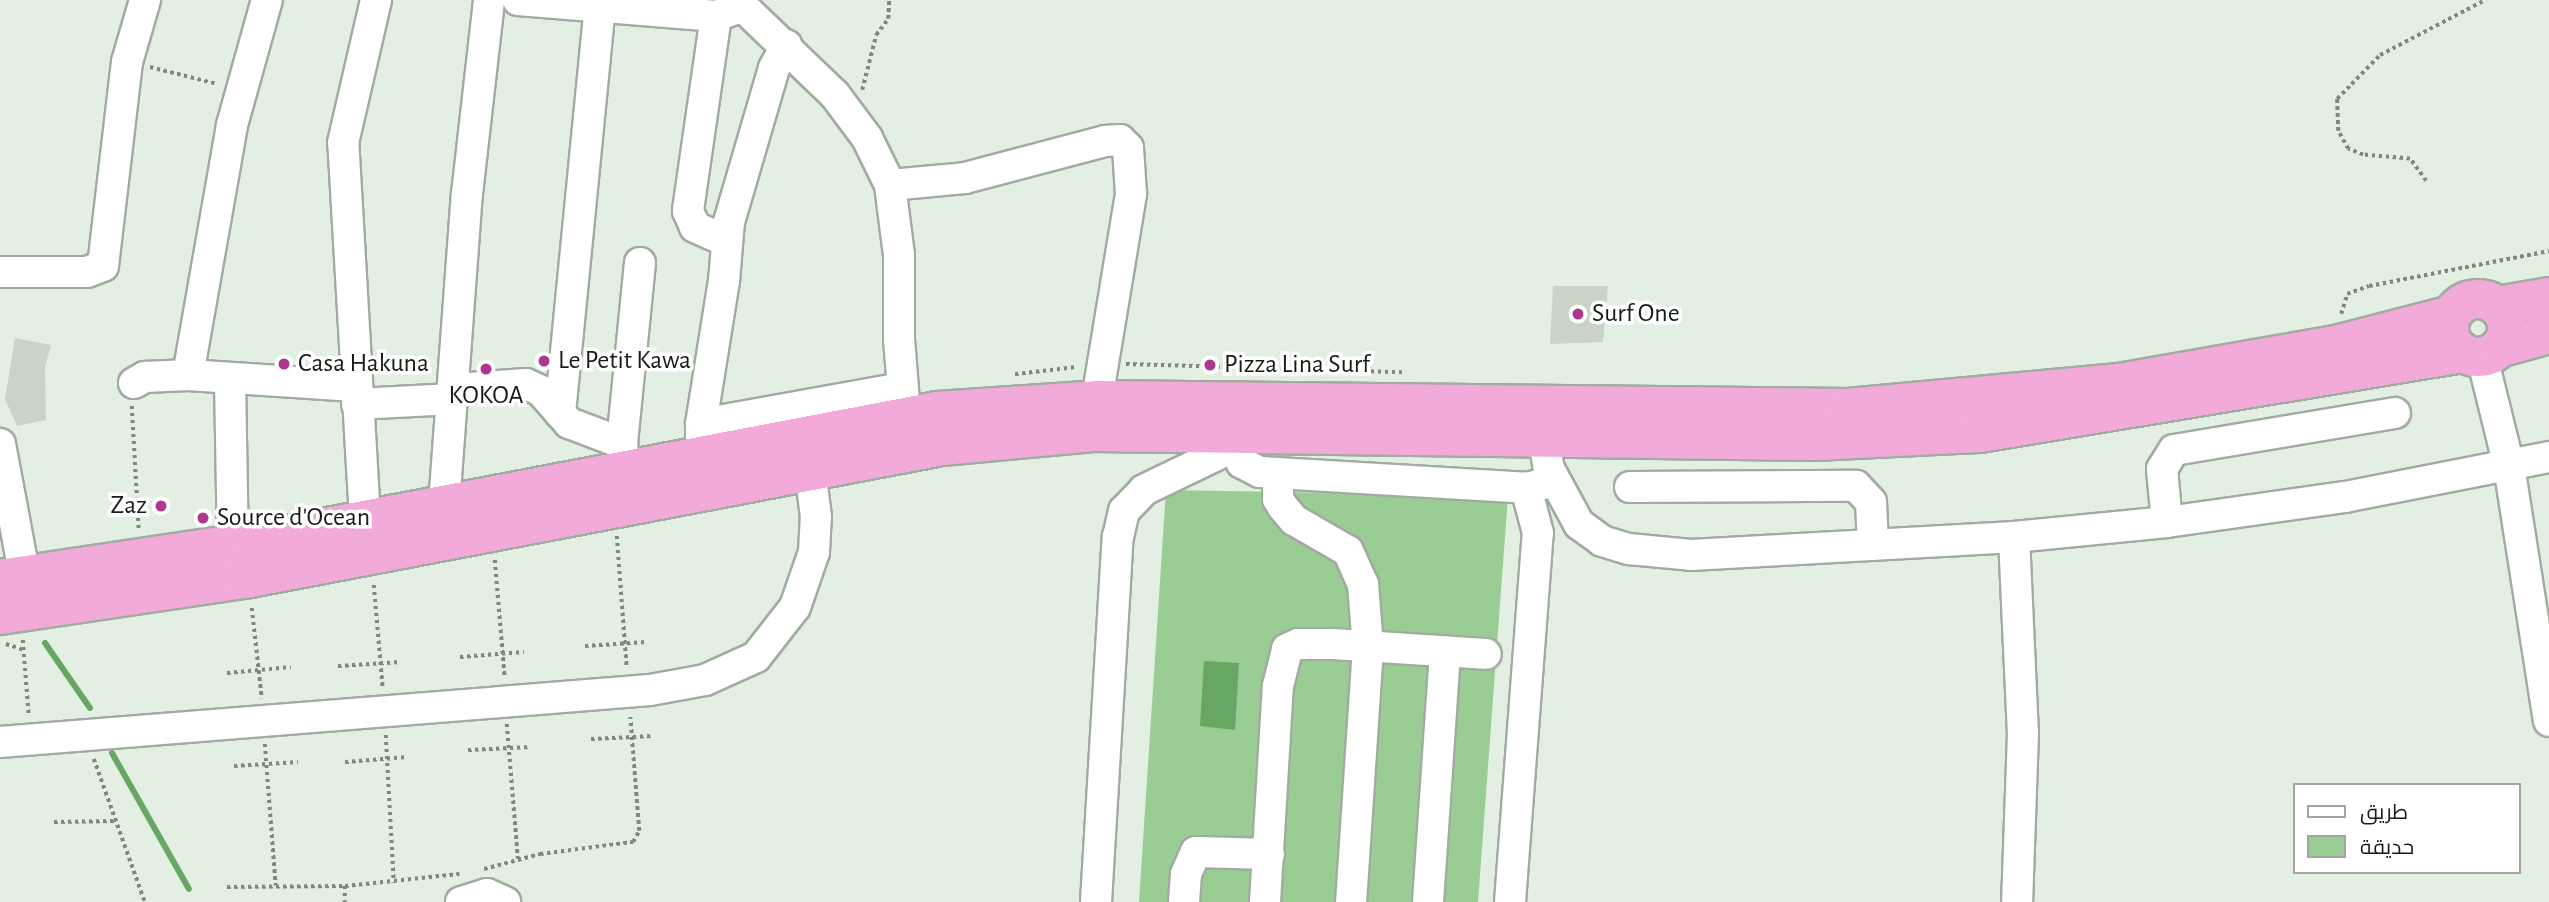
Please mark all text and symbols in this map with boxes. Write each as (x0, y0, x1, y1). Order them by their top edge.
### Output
place label: Surf One (1592, 298, 1680, 330)
marker: Surf One (1570, 306, 1586, 322)
place label: Le Petit Kawa (558, 345, 691, 377)
place label: Casa Hakuna (298, 348, 429, 380)
place label: Pizza Lina Surf (1224, 349, 1370, 381)
marker: Le Petit Kawa (536, 353, 552, 369)
marker: Casa Hakuna (276, 356, 292, 372)
marker: Pizza Lina Surf (1202, 357, 1218, 373)
marker: KOKOA (478, 361, 494, 377)
place label: KOKOA (449, 380, 523, 412)
place label: Zaz (111, 490, 147, 522)
marker: Zaz (153, 498, 169, 514)
place label: Source d'Ocean (217, 502, 370, 534)
marker: Source d'Ocean (195, 510, 211, 526)
legend (2294, 783, 2521, 874)
text: طريق (2360, 802, 2408, 823)
text: حديقة (2360, 837, 2414, 858)

